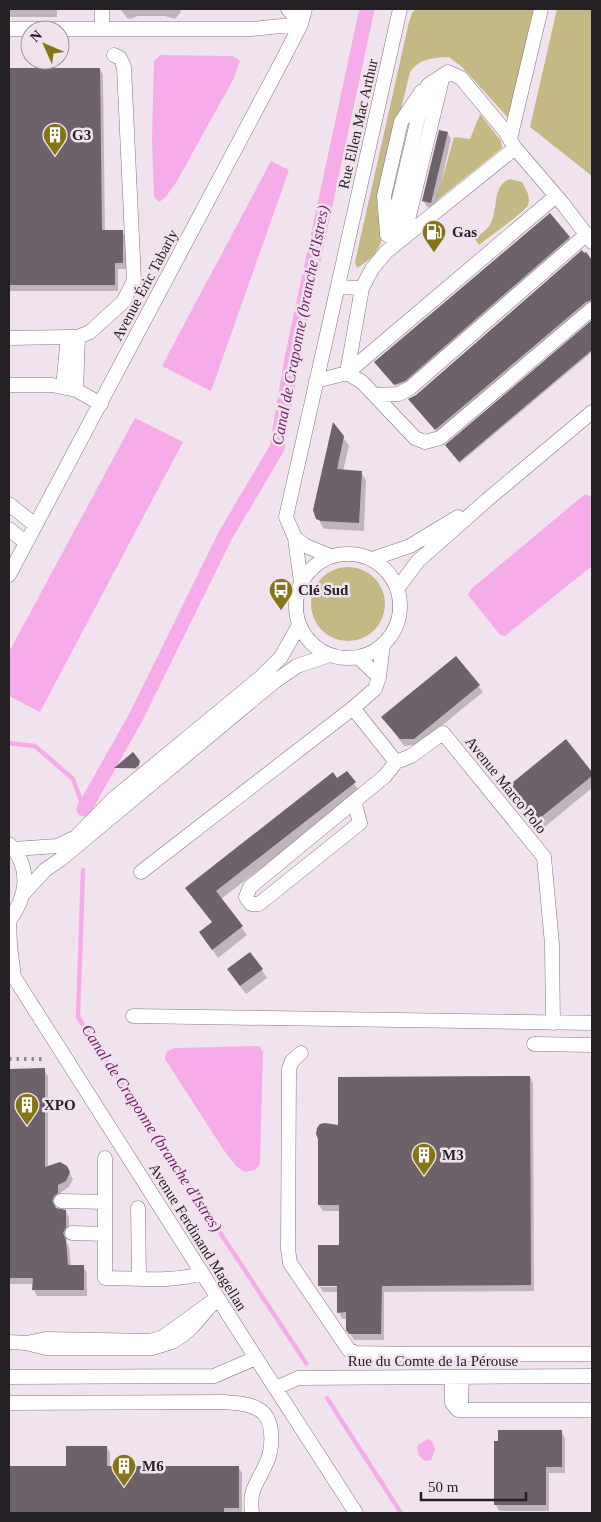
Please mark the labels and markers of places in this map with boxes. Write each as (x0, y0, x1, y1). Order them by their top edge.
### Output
building icon: G3 (42, 122, 68, 156)
place label: G3 (72, 127, 91, 143)
fuel station icon: Gas (421, 219, 447, 253)
place label: Gas (452, 224, 477, 240)
bus stop icon: Clé Sud (268, 577, 294, 611)
place label: Clé Sud (298, 582, 349, 598)
building icon: XPO (14, 1092, 40, 1126)
place label: XPO (44, 1097, 76, 1113)
building icon: M3 (411, 1142, 437, 1176)
place label: M3 (442, 1147, 464, 1163)
building icon: M6 (111, 1453, 137, 1487)
place label: M6 (142, 1458, 164, 1474)

